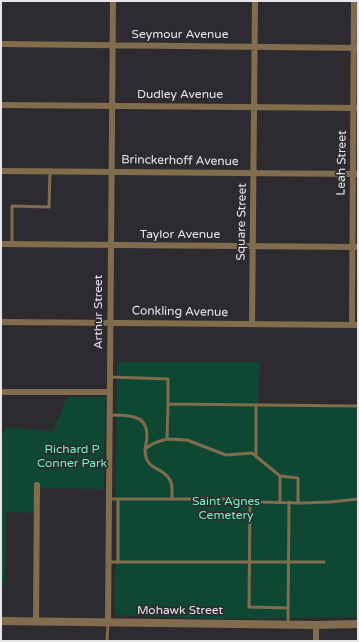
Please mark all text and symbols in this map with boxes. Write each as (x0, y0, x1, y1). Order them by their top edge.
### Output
street label: Seymour Avenue (132, 28, 228, 42)
street label: Dudley Avenue (137, 88, 223, 102)
street label: Leah Street (334, 130, 350, 196)
street label: Brinckerhoff Avenue (121, 153, 239, 169)
street label: Square Street (234, 183, 250, 261)
street label: Taylor Avenue (140, 228, 220, 242)
street label: Arthur Street (92, 275, 106, 349)
street label: Conkling Avenue (132, 304, 228, 320)
park label: Richard P Conner Park (37, 443, 107, 471)
park label: Saint Agnes Cemetery (192, 495, 260, 523)
street label: Mohawk Street (137, 604, 223, 618)

